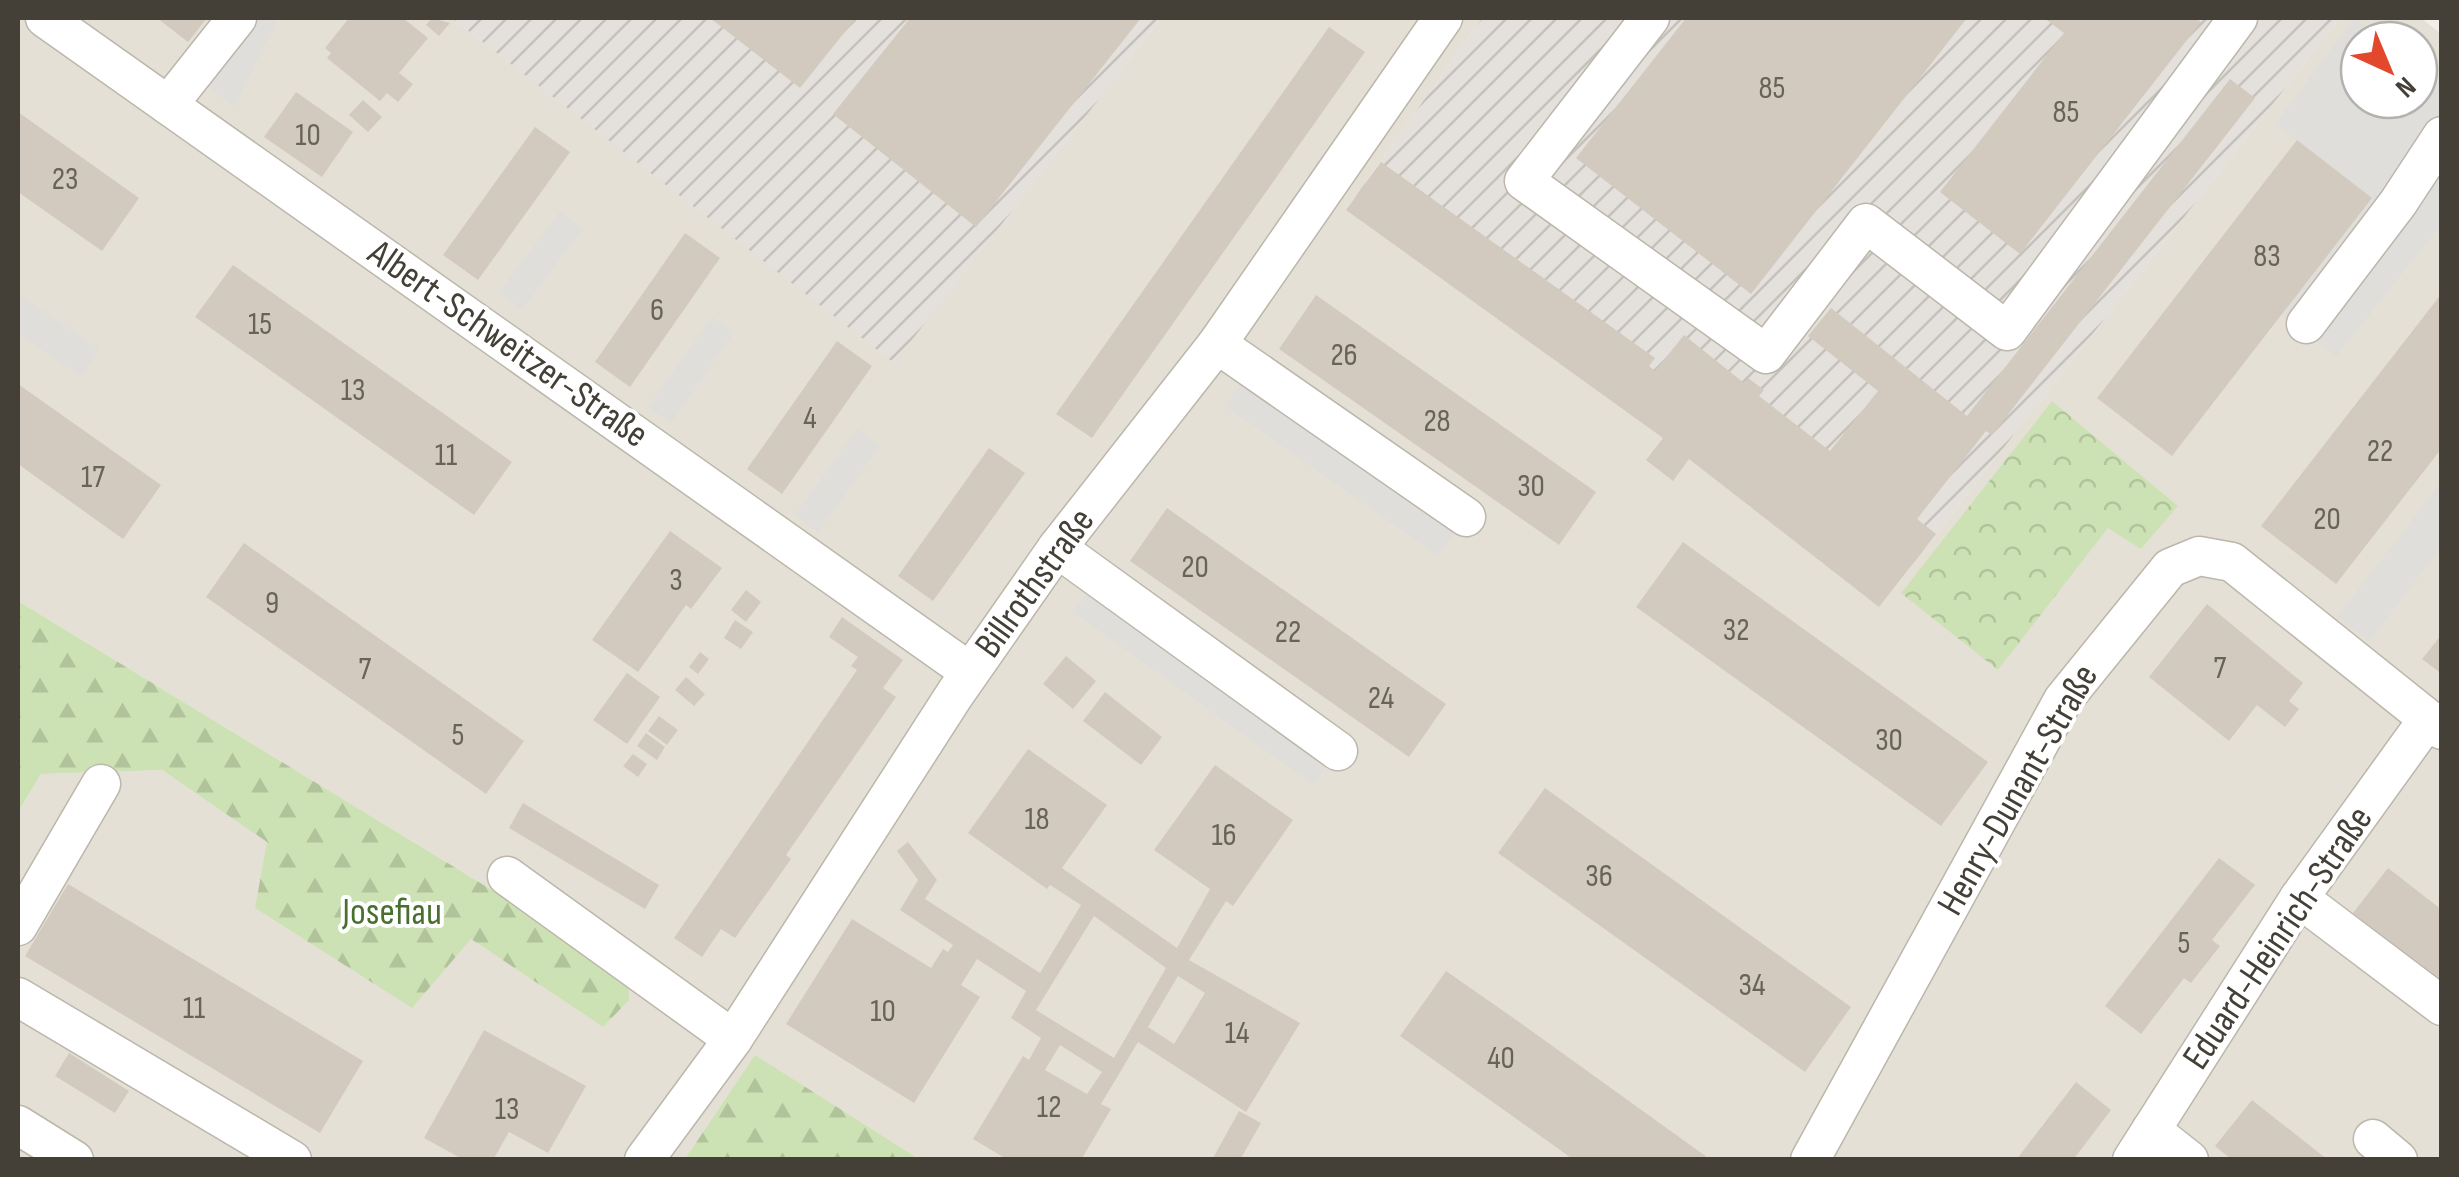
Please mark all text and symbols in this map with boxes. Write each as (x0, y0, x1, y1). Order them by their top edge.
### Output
north arrow (2339, 20, 2439, 120)
house number: 85 (1759, 69, 1785, 108)
text: N (2388, 70, 2422, 104)
house number: 85 (2053, 93, 2079, 132)
house number: 10 (295, 116, 321, 155)
house number: 23 (52, 160, 78, 199)
street label: Albert-Schweitzer-Straße (359, 230, 657, 457)
house number: 83 (2253, 237, 2281, 276)
house number: 6 (650, 291, 664, 330)
house number: 15 (248, 305, 272, 344)
house number: 26 (1330, 336, 1358, 375)
house number: 13 (341, 371, 365, 410)
house number: 4 (803, 399, 817, 438)
house number: 28 (1423, 402, 1451, 441)
house number: 22 (2367, 432, 2393, 471)
house number: 11 (435, 436, 457, 475)
house number: 17 (81, 458, 105, 497)
house number: 30 (1517, 467, 1545, 506)
street label: Billrothstraße (966, 500, 1104, 666)
house number: 20 (2313, 500, 2341, 539)
house number: 20 (1181, 548, 1209, 587)
house number: 3 (669, 561, 683, 600)
house number: 9 (265, 584, 279, 623)
house number: 32 (1723, 611, 1749, 650)
house number: 22 (1275, 613, 1301, 652)
house number: 7 (2214, 649, 2227, 688)
house number: 7 (359, 650, 372, 689)
street label: Henry-Dunant-Straße (1928, 657, 2108, 923)
house number: 24 (1368, 679, 1394, 718)
house number: 5 (452, 716, 464, 755)
house number: 30 (1875, 721, 1903, 760)
street label: Eduard-Heinrich-Straße (2174, 798, 2382, 1078)
house number: 18 (1024, 800, 1050, 839)
house number: 16 (1211, 816, 1237, 855)
house number: 36 (1585, 857, 1613, 896)
park label: Josefiau (341, 890, 442, 935)
house number: 5 (2178, 924, 2190, 963)
house number: 34 (1739, 966, 1765, 1005)
house number: 11 (183, 989, 205, 1028)
house number: 10 (870, 992, 896, 1031)
house number: 14 (1225, 1014, 1249, 1053)
house number: 40 (1487, 1039, 1515, 1078)
house number: 12 (1037, 1088, 1061, 1127)
house number: 13 (495, 1090, 519, 1129)

